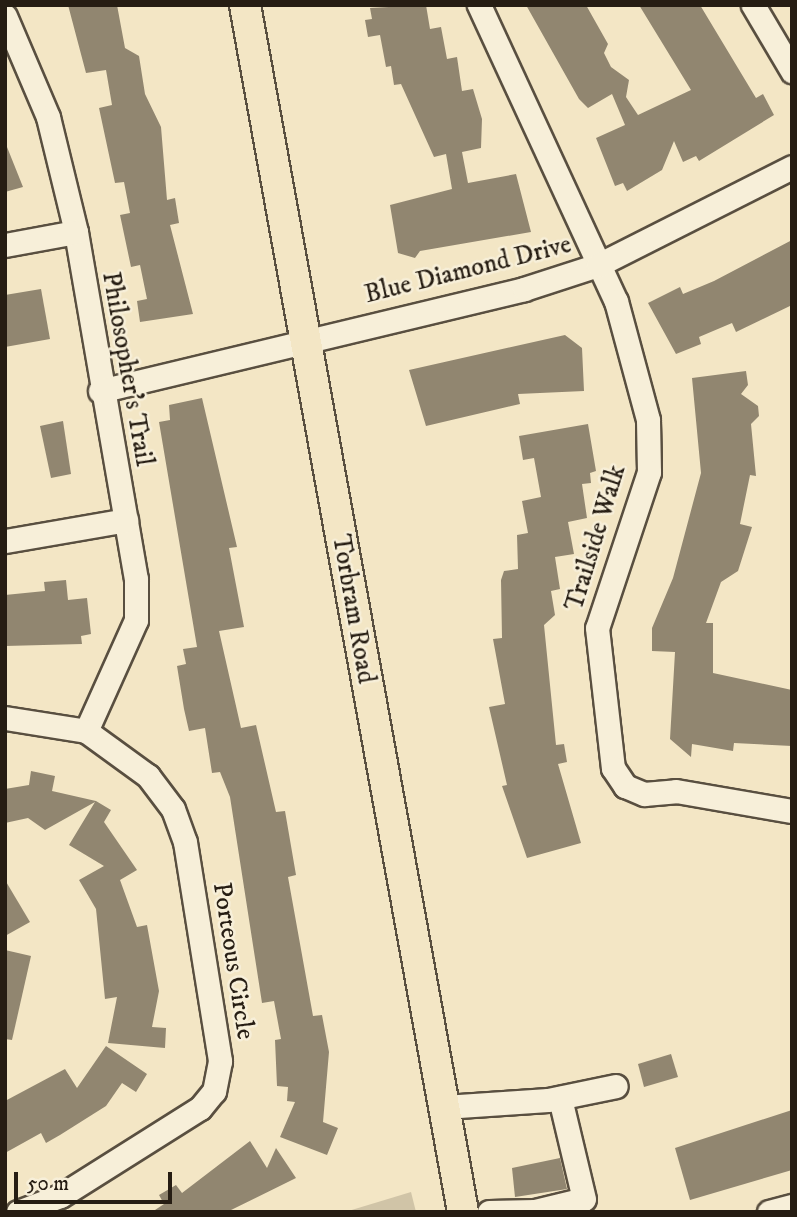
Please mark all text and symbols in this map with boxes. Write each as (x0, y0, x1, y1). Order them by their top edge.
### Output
street label: Blue Diamond Drive (361, 229, 575, 311)
street label: Philosopher's Trail (95, 269, 159, 469)
street label: Trailside Walk (559, 461, 633, 615)
street label: Torbram Road (325, 532, 381, 686)
street label: Porteous Circle (205, 880, 261, 1042)
scale bar (18, 1158, 175, 1202)
text: 50 m (27, 1171, 69, 1197)

